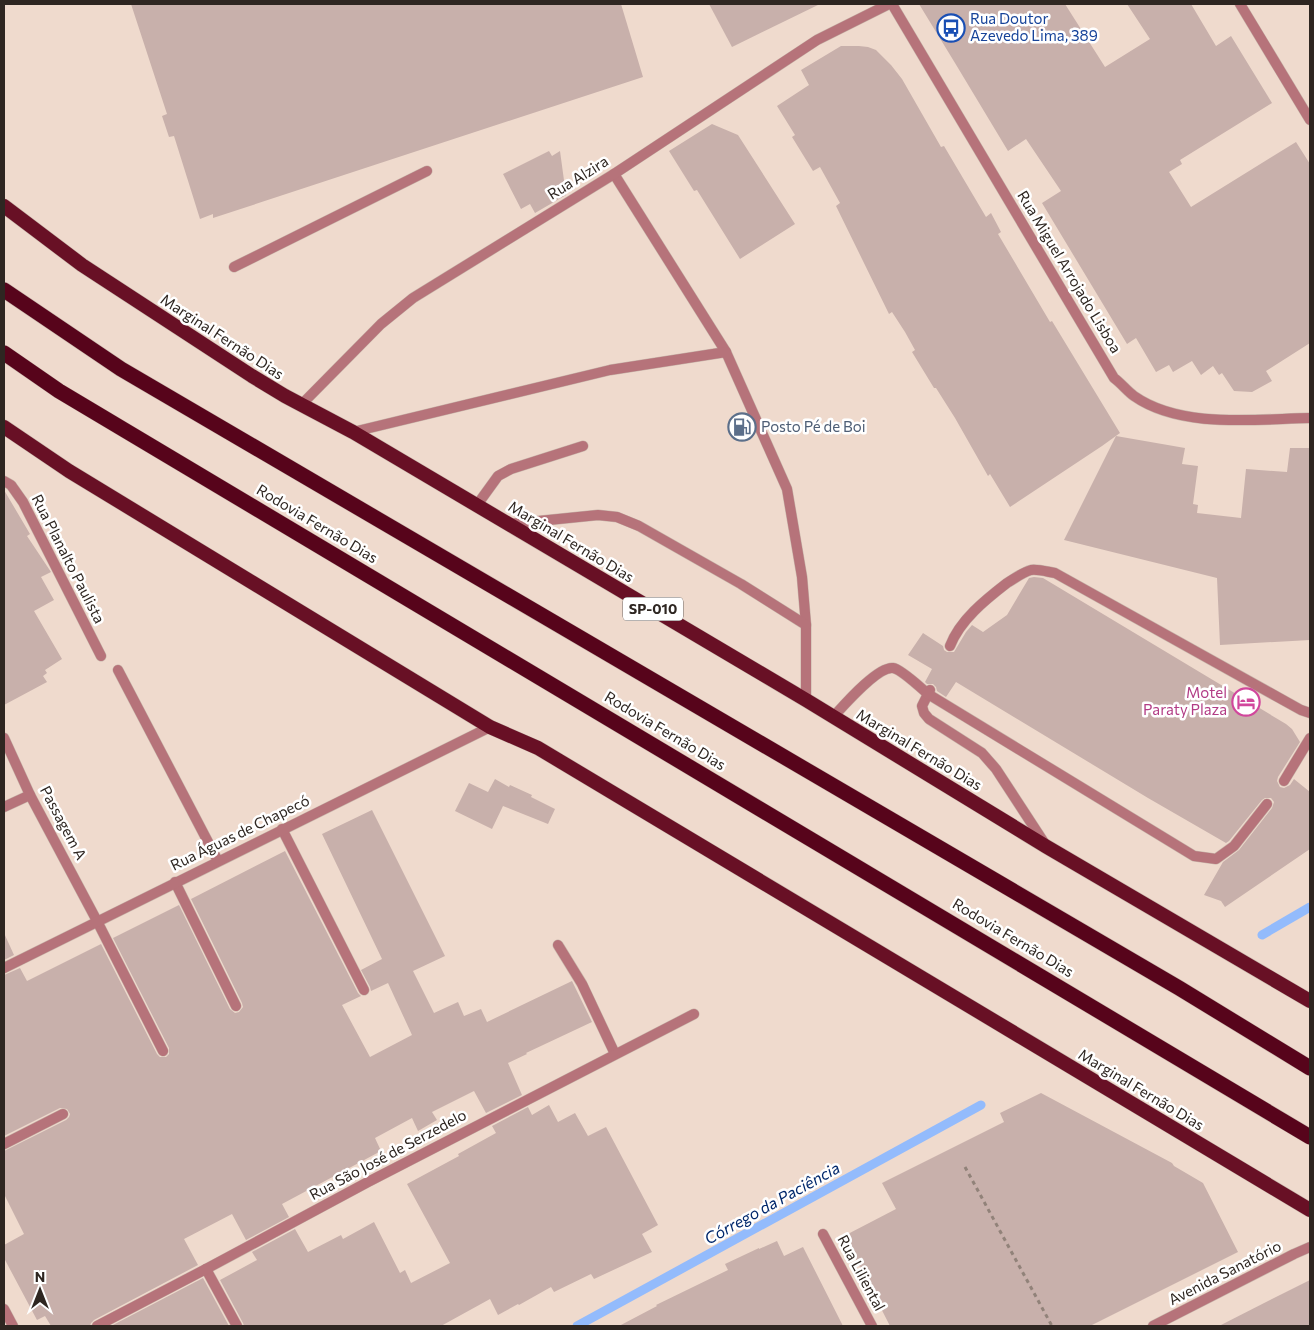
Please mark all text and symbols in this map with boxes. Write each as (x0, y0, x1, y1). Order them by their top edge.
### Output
place label: Rua Doutor Azevedo Lima, 389 (970, 9, 1098, 44)
bus stop icon: Rua Doutor Azevedo Lima, 389 (936, 13, 966, 43)
street label: Rua Alzira (544, 151, 611, 203)
street label: Rua Miguel Arrojado Lisboa (1014, 187, 1126, 356)
street label: Marginal Fernão Dias (158, 290, 288, 383)
fuel station icon: Posto Pé de Boi (727, 412, 757, 442)
place label: Posto Pé de Boi (761, 417, 866, 435)
street label: Rodovia Fernão Dias (254, 480, 381, 567)
street label: Rua Planalto Paulista (29, 491, 109, 626)
street label: Marginal Fernão Dias (506, 497, 638, 586)
road number: SP-010 (623, 598, 683, 620)
place label: Motel Paraty Plaza (1143, 683, 1227, 718)
street label: Rodovia Fernão Dias (602, 687, 729, 774)
hotel icon: Motel Paraty Plaza (1231, 687, 1261, 717)
street label: Marginal Fernão Dias (854, 705, 986, 794)
street label: Passagem A (37, 783, 91, 862)
street label: Rua Águas de Chapecó (167, 790, 312, 874)
street label: Rodovia Fernão Dias (950, 894, 1077, 981)
street label: Marginal Fernão Dias (1076, 1045, 1208, 1134)
street label: Rua São José de Serzedelo (306, 1105, 469, 1203)
water label: Córrego da Paciência (701, 1157, 843, 1248)
street label: Rua Liliental (834, 1231, 889, 1314)
street label: Avenida Sanatório (1165, 1236, 1284, 1308)
north arrow (15, 1265, 65, 1315)
text: N (35, 1268, 45, 1285)

